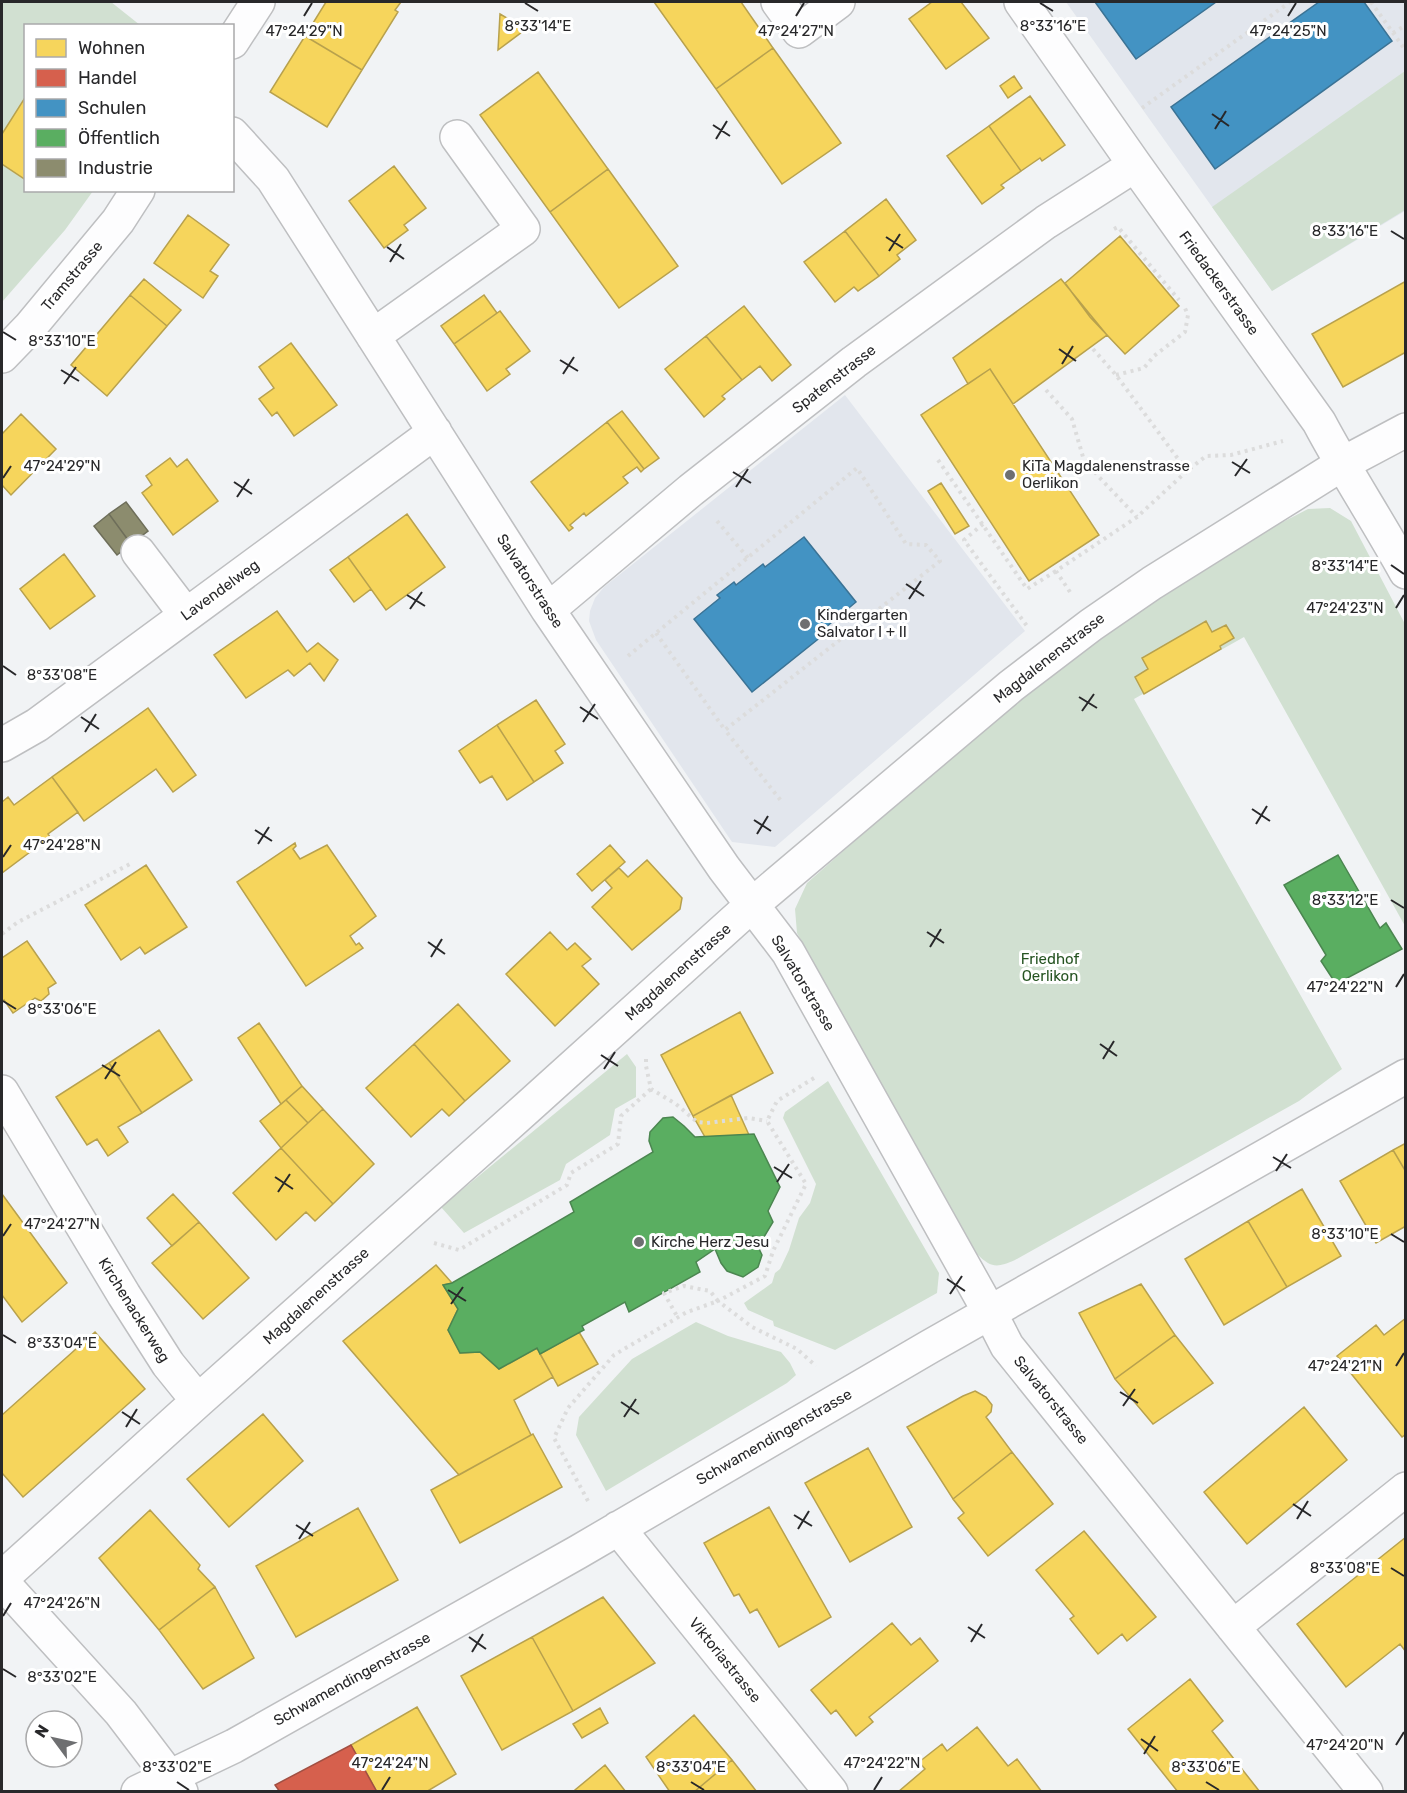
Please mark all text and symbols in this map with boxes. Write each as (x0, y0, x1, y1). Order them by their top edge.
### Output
text: 8°33'14"E (505, 17, 571, 35)
text: 8°33'16"E (1020, 17, 1086, 35)
text: 47°24'29"N (265, 22, 343, 40)
text: 47°24'27"N (758, 22, 834, 40)
text: 47°24'25"N (1249, 22, 1327, 40)
legend (24, 24, 234, 192)
text: Wohnen (78, 37, 145, 59)
text: Handel (78, 67, 137, 89)
text: Schulen (78, 97, 146, 119)
text: Öffentlich (78, 127, 160, 149)
text: Industrie (78, 157, 153, 179)
text: 8°33'16"E (1312, 222, 1378, 240)
street label: Friedackerstrasse (1175, 227, 1263, 339)
street label: Tramstrasse (38, 237, 106, 315)
text: 8°33'10"E (28, 332, 96, 350)
street label: Spatenstrasse (789, 341, 879, 417)
text: 47°24'29"N (23, 457, 101, 475)
place label: KiTa Magdalenenstrasse Oerlikon (1022, 457, 1190, 492)
marker: KiTa Magdalenenstrasse Oerlikon (1003, 468, 1017, 482)
street label: Salvatorstrasse (493, 531, 567, 631)
street label: Lavendelweg (177, 556, 263, 624)
text: 8°33'14"E (1312, 557, 1378, 575)
text: 47°24'23"N (1306, 599, 1384, 617)
place label: Kindergarten Salvator I + II (817, 606, 908, 641)
street label: Magdalenenstrasse (990, 609, 1108, 707)
marker: Kindergarten Salvator I + II (798, 617, 812, 631)
text: 8°33'08"E (27, 666, 97, 684)
text: 47°24'28"N (23, 836, 101, 854)
text: 8°33'12"E (1312, 891, 1378, 909)
street label: Magdalenenstrasse (621, 920, 735, 1024)
street label: Salvatorstrasse (767, 932, 839, 1034)
park label: Friedhof Oerlikon (1021, 950, 1080, 985)
text: 47°24'22"N (1306, 978, 1384, 996)
text: 8°33'06"E (27, 1000, 97, 1018)
text: 47°24'27"N (24, 1215, 100, 1233)
text: 8°33'10"E (1311, 1225, 1379, 1243)
place label: Kirche Herz Jesu (651, 1233, 769, 1251)
marker: Kirche Herz Jesu (632, 1235, 646, 1249)
street label: Magdalenenstrasse (259, 1244, 373, 1348)
street label: Kirchenackerweg (94, 1254, 174, 1366)
text: 8°33'04"E (27, 1334, 97, 1352)
street label: Salvatorstrasse (1010, 1352, 1092, 1448)
text: 47°24'21"N (1308, 1357, 1382, 1375)
street label: Schwamendingenstrasse (693, 1385, 855, 1489)
text: 8°33'08"E (1310, 1559, 1380, 1577)
text: 47°24'26"N (24, 1594, 100, 1612)
street label: Viktoriastrasse (685, 1614, 765, 1706)
street label: Schwamendingenstrasse (270, 1628, 434, 1730)
text: 8°33'02"E (27, 1668, 97, 1686)
north arrow (24, 1709, 84, 1769)
text: N (31, 1721, 53, 1741)
text: 47°24'20"N (1306, 1736, 1384, 1754)
text: 47°24'24"N (351, 1754, 429, 1772)
text: 47°24'22"N (843, 1754, 921, 1772)
text: 8°33'02"E (142, 1758, 212, 1776)
text: 8°33'04"E (656, 1758, 726, 1776)
text: 8°33'06"E (1171, 1758, 1241, 1776)

